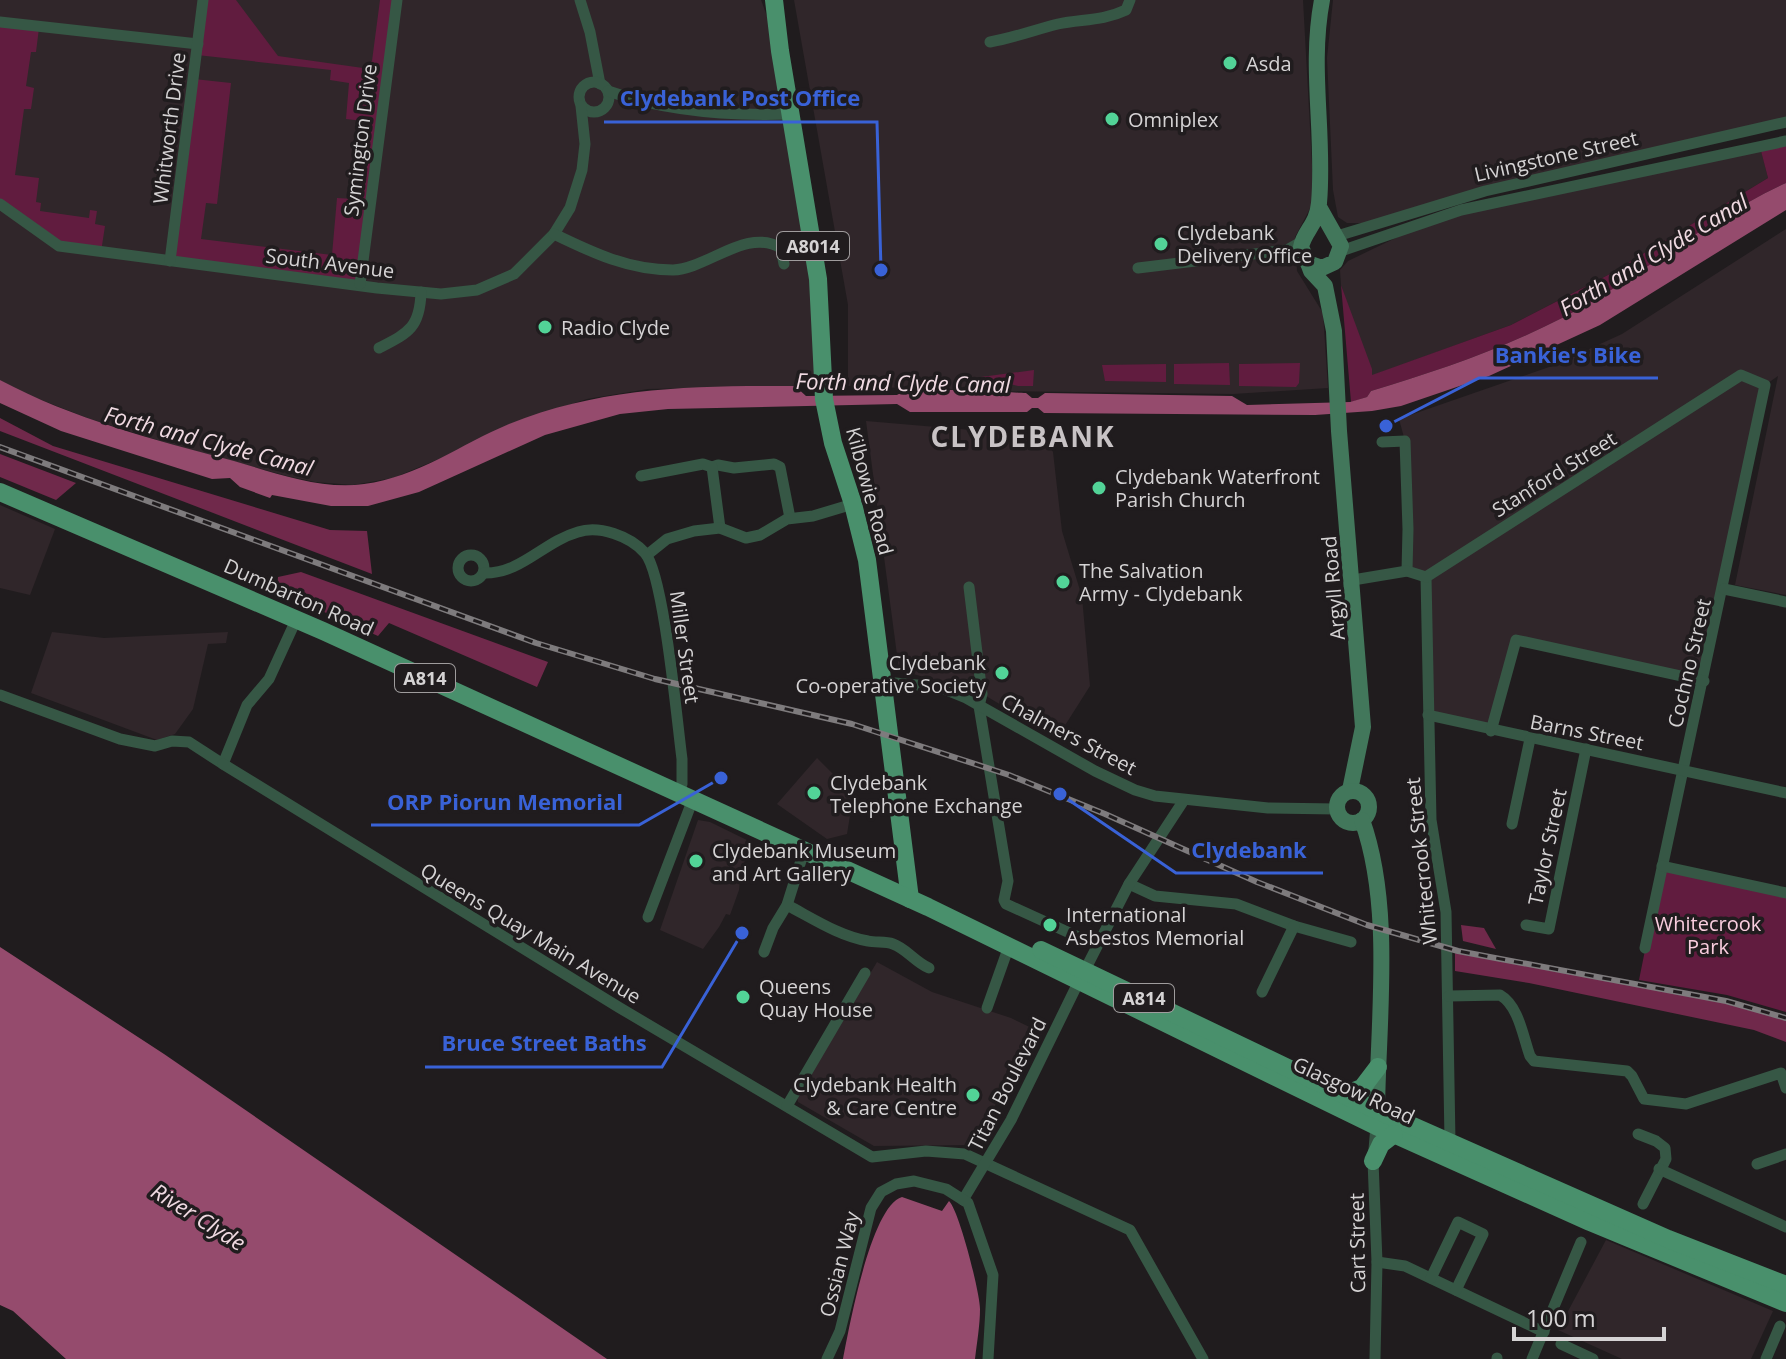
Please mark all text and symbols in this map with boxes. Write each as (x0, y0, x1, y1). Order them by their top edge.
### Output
place label: Asda (1246, 50, 1292, 77)
street label: Whitworth Drive (146, 51, 192, 205)
marker: Asda (1221, 54, 1239, 72)
street label: Symington Drive (337, 62, 383, 218)
callout: Clydebank Post Office (604, 76, 877, 122)
text: Clydebank Post Office (620, 82, 860, 112)
place label: Omniplex (1128, 106, 1219, 133)
marker: Omniplex (1103, 110, 1121, 128)
street label: Livingstone Street (1472, 124, 1640, 188)
water label: Forth and Clyde Canal (1553, 186, 1753, 322)
place label: Clydebank Delivery Office (1177, 219, 1312, 269)
road number: A8014 (777, 232, 849, 260)
marker: Clydebank Delivery Office (1152, 235, 1170, 253)
street label: South Avenue (264, 242, 396, 284)
place label: Radio Clyde (561, 314, 670, 341)
marker: Radio Clyde (536, 318, 554, 336)
callout: Bankie's Bike (1479, 332, 1658, 378)
text: Bankie's Bike (1495, 339, 1641, 369)
water label: Forth and Clyde Canal (795, 365, 1011, 399)
water label: Forth and Clyde Canal (101, 398, 317, 482)
district label: CLYDEBANK (930, 417, 1116, 455)
street label: Kilbowie Road (840, 424, 900, 558)
street label: Stanford Street (1487, 425, 1621, 523)
place label: Clydebank Waterfront Parish Church (1115, 463, 1320, 513)
marker: Clydebank Waterfront Parish Church (1090, 479, 1108, 497)
street label: Argyll Road (1315, 535, 1351, 641)
street label: Dumbarton Road (220, 552, 378, 642)
place label: The Salvation Army - Clydebank (1079, 557, 1243, 607)
marker: The Salvation Army - Clydebank (1054, 573, 1072, 591)
street label: Miller Street (664, 589, 706, 705)
street label: Cochno Street (1661, 596, 1717, 730)
place label: Clydebank Co-operative Society (796, 649, 987, 699)
road number: A814 (395, 664, 455, 692)
marker: Clydebank Co-operative Society (993, 664, 1011, 682)
street label: Chalmers Street (997, 687, 1141, 781)
street label: Barns Street (1528, 708, 1646, 756)
place label: Clydebank Telephone Exchange (830, 769, 1023, 819)
street label: Whitecrook Street (1399, 776, 1443, 946)
callout: ORP Piorun Memorial (371, 779, 639, 825)
marker: Clydebank Telephone Exchange (805, 784, 823, 802)
text: ORP Piorun Memorial (387, 786, 623, 816)
street label: Taylor Street (1521, 786, 1573, 908)
callout: Clydebank (1176, 827, 1323, 873)
text: Clydebank (1191, 834, 1307, 864)
place label: Clydebank Museum and Art Gallery (712, 837, 896, 887)
marker: Clydebank Museum and Art Gallery (687, 852, 705, 870)
street label: Queens Quay Main Avenue (416, 856, 646, 1010)
place label: International Asbestos Memorial (1066, 901, 1244, 951)
park label: Whitecrook Park (1655, 910, 1762, 960)
marker: International Asbestos Memorial (1041, 916, 1059, 934)
place label: Queens Quay House (759, 973, 873, 1023)
road number: A814 (1114, 984, 1174, 1012)
marker: Queens Quay House (734, 988, 752, 1006)
street label: Titan Boulevard (962, 1012, 1052, 1156)
callout: Bruce Street Baths (425, 1021, 662, 1067)
text: Bruce Street Baths (441, 1027, 647, 1057)
street label: Glasgow Road (1289, 1050, 1419, 1130)
place label: Clydebank Health & Care Centre (793, 1071, 957, 1121)
marker: Clydebank Health & Care Centre (964, 1086, 982, 1104)
water label: River Clyde (146, 1175, 252, 1257)
street label: Cart Street (1343, 1193, 1371, 1293)
street label: Ossian Way (813, 1207, 865, 1320)
scale bar (1514, 1291, 1664, 1341)
text: 100 m (1526, 1301, 1596, 1334)

